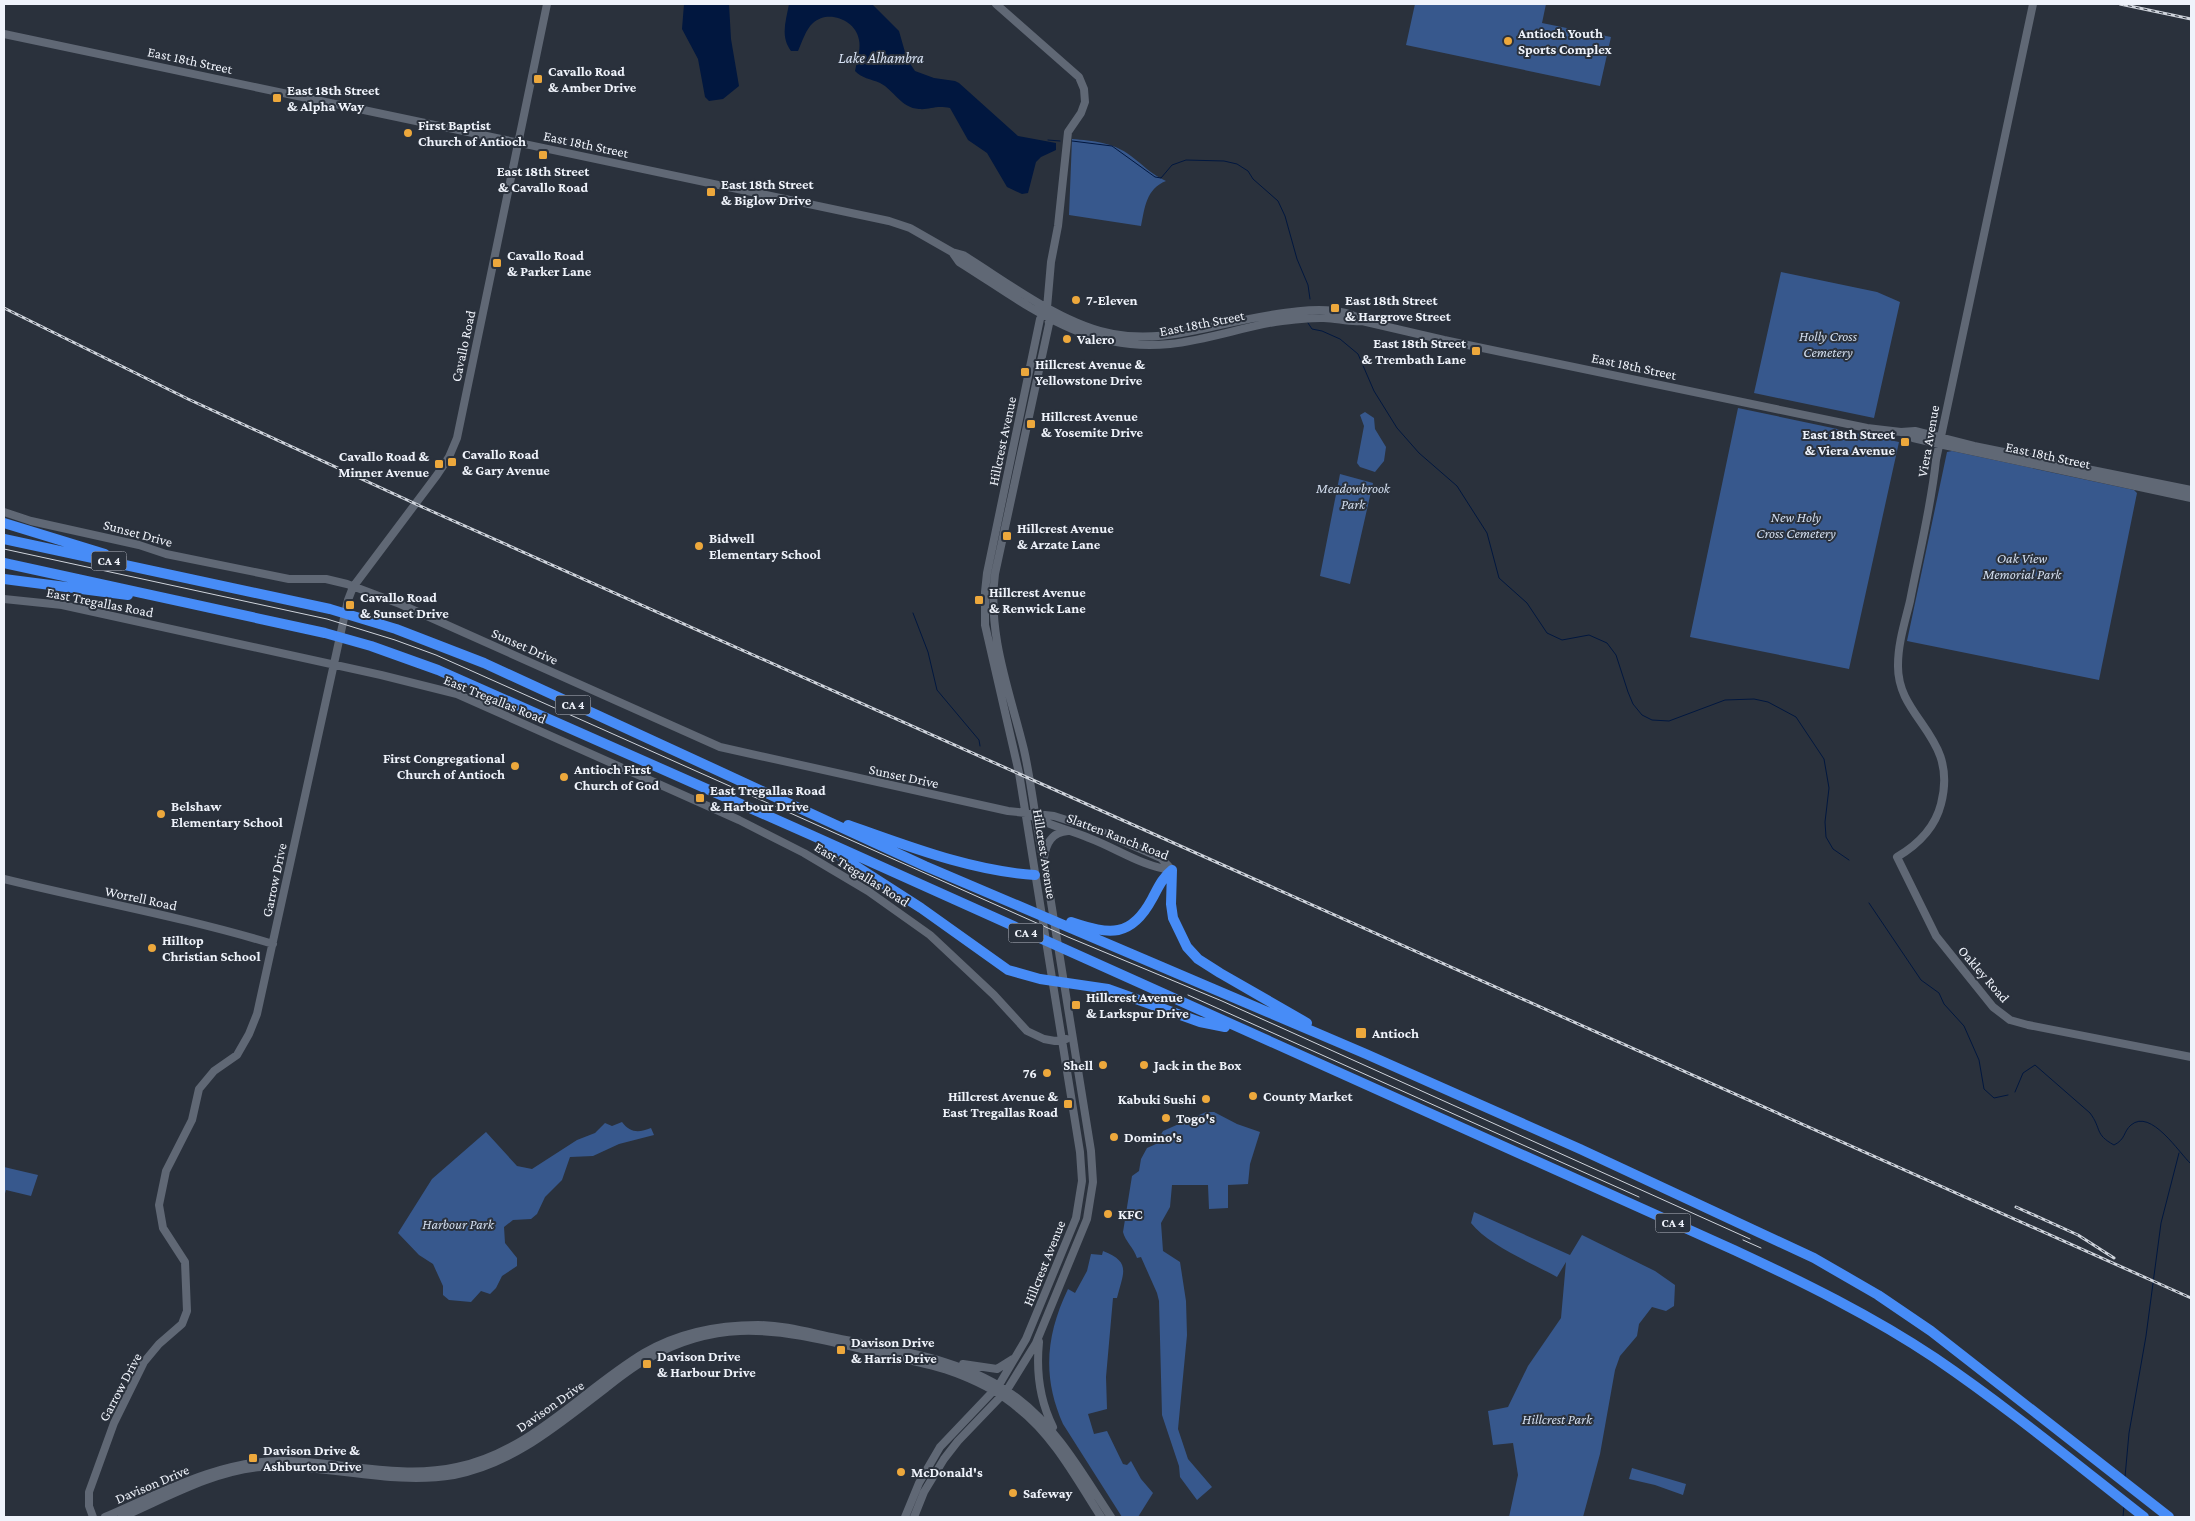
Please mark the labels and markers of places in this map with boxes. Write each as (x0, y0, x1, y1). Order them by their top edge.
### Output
place label: Antioch Youth Sports Complex (1517, 25, 1613, 57)
marker: Antioch Youth Sports Complex (1502, 35, 1514, 47)
place label: Cavallo Road & Amber Drive (548, 63, 637, 95)
marker: Cavallo Road & Amber Drive (532, 73, 544, 85)
place label: East 18th Street & Alpha Way (287, 82, 381, 114)
marker: East 18th Street & Alpha Way (271, 92, 283, 104)
place label: First Baptist Church of Antioch (418, 117, 526, 149)
marker: First Baptist Church of Antioch (402, 127, 414, 139)
marker: East 18th Street & Cavallo Road (537, 149, 549, 161)
place label: East 18th Street & Cavallo Road (497, 163, 590, 195)
place label: East 18th Street & Biglow Drive (721, 176, 815, 208)
marker: East 18th Street & Biglow Drive (705, 186, 717, 198)
place label: Cavallo Road & Parker Lane (507, 247, 592, 279)
marker: Cavallo Road & Parker Lane (491, 257, 503, 269)
place label: 7-Eleven (1086, 292, 1137, 308)
place label: East 18th Street & Hargrove Street (1345, 292, 1452, 324)
marker: 7-Eleven (1070, 294, 1082, 306)
marker: East 18th Street & Hargrove Street (1329, 302, 1341, 314)
place label: Valero (1076, 331, 1115, 347)
marker: Valero (1061, 333, 1073, 345)
place label: East 18th Street & Trembath Lane (1362, 335, 1467, 367)
marker: East 18th Street & Trembath Lane (1470, 345, 1482, 357)
place label: Hillcrest Avenue & Yellowstone Drive (1035, 356, 1146, 388)
marker: Hillcrest Avenue & Yellowstone Drive (1019, 366, 1031, 378)
place label: Hillcrest Avenue & Yosemite Drive (1041, 408, 1144, 440)
marker: Hillcrest Avenue & Yosemite Drive (1025, 418, 1037, 430)
place label: East 18th Street & Viera Avenue (1802, 426, 1896, 458)
marker: East 18th Street & Viera Avenue (1899, 436, 1911, 448)
place label: Cavallo Road & Gary Avenue (462, 446, 550, 478)
place label: Cavallo Road & Minner Avenue (338, 448, 429, 480)
marker: Cavallo Road & Gary Avenue (446, 456, 458, 468)
marker: Cavallo Road & Minner Avenue (433, 458, 445, 470)
place label: Hillcrest Avenue & Arzate Lane (1017, 520, 1114, 552)
place label: Bidwell Elementary School (709, 530, 821, 562)
marker: Hillcrest Avenue & Arzate Lane (1001, 530, 1013, 542)
marker: Bidwell Elementary School (693, 540, 705, 552)
place label: Hillcrest Avenue & Renwick Lane (989, 584, 1086, 616)
place label: Cavallo Road & Sunset Drive (360, 589, 449, 621)
marker: Hillcrest Avenue & Renwick Lane (973, 594, 985, 606)
marker: Cavallo Road & Sunset Drive (344, 599, 356, 611)
place label: First Congregational Church of Antioch (383, 750, 505, 782)
marker: First Congregational Church of Antioch (509, 760, 521, 772)
place label: Antioch First Church of God (573, 761, 659, 793)
marker: Antioch First Church of God (558, 771, 570, 783)
place label: East Tregallas Road & Harbour Drive (710, 782, 826, 814)
marker: East Tregallas Road & Harbour Drive (694, 792, 706, 804)
place label: Belshaw Elementary School (171, 798, 283, 830)
marker: Belshaw Elementary School (155, 808, 167, 820)
place label: Hilltop Christian School (162, 932, 260, 964)
marker: Hilltop Christian School (146, 942, 158, 954)
place label: Hillcrest Avenue & Larkspur Drive (1086, 989, 1189, 1021)
marker: Hillcrest Avenue & Larkspur Drive (1070, 999, 1082, 1011)
place label: Antioch (1371, 1025, 1419, 1041)
marker: Antioch (1354, 1026, 1368, 1040)
place label: Shell (1063, 1057, 1093, 1073)
place label: Jack in the Box (1152, 1057, 1242, 1073)
marker: Shell (1097, 1059, 1109, 1071)
marker: Jack in the Box (1138, 1059, 1150, 1071)
place label: 76 (1023, 1065, 1037, 1081)
marker: 76 (1041, 1067, 1053, 1079)
place label: Hillcrest Avenue & East Tregallas Road (942, 1088, 1058, 1120)
place label: County Market (1263, 1088, 1353, 1104)
marker: County Market (1247, 1090, 1259, 1102)
place label: Kabuki Sushi (1118, 1091, 1196, 1107)
marker: Kabuki Sushi (1200, 1093, 1212, 1105)
marker: Hillcrest Avenue & East Tregallas Road (1062, 1098, 1074, 1110)
place label: Togo's (1176, 1110, 1215, 1126)
marker: Togo's (1160, 1112, 1172, 1124)
place label: Domino's (1124, 1129, 1182, 1145)
marker: Domino's (1108, 1131, 1120, 1143)
place label: KFC (1118, 1206, 1143, 1222)
marker: KFC (1102, 1208, 1114, 1220)
place label: Davison Drive & Harris Drive (851, 1334, 937, 1366)
marker: Davison Drive & Harris Drive (835, 1344, 847, 1356)
place label: Davison Drive & Harbour Drive (657, 1348, 756, 1380)
marker: Davison Drive & Harbour Drive (641, 1358, 653, 1370)
place label: Davison Drive & Ashburton Drive (262, 1442, 362, 1474)
marker: Davison Drive & Ashburton Drive (247, 1452, 259, 1464)
place label: McDonald's (911, 1464, 983, 1480)
marker: McDonald's (895, 1466, 907, 1478)
place label: Safeway (1023, 1485, 1072, 1501)
marker: Safeway (1007, 1487, 1019, 1499)

